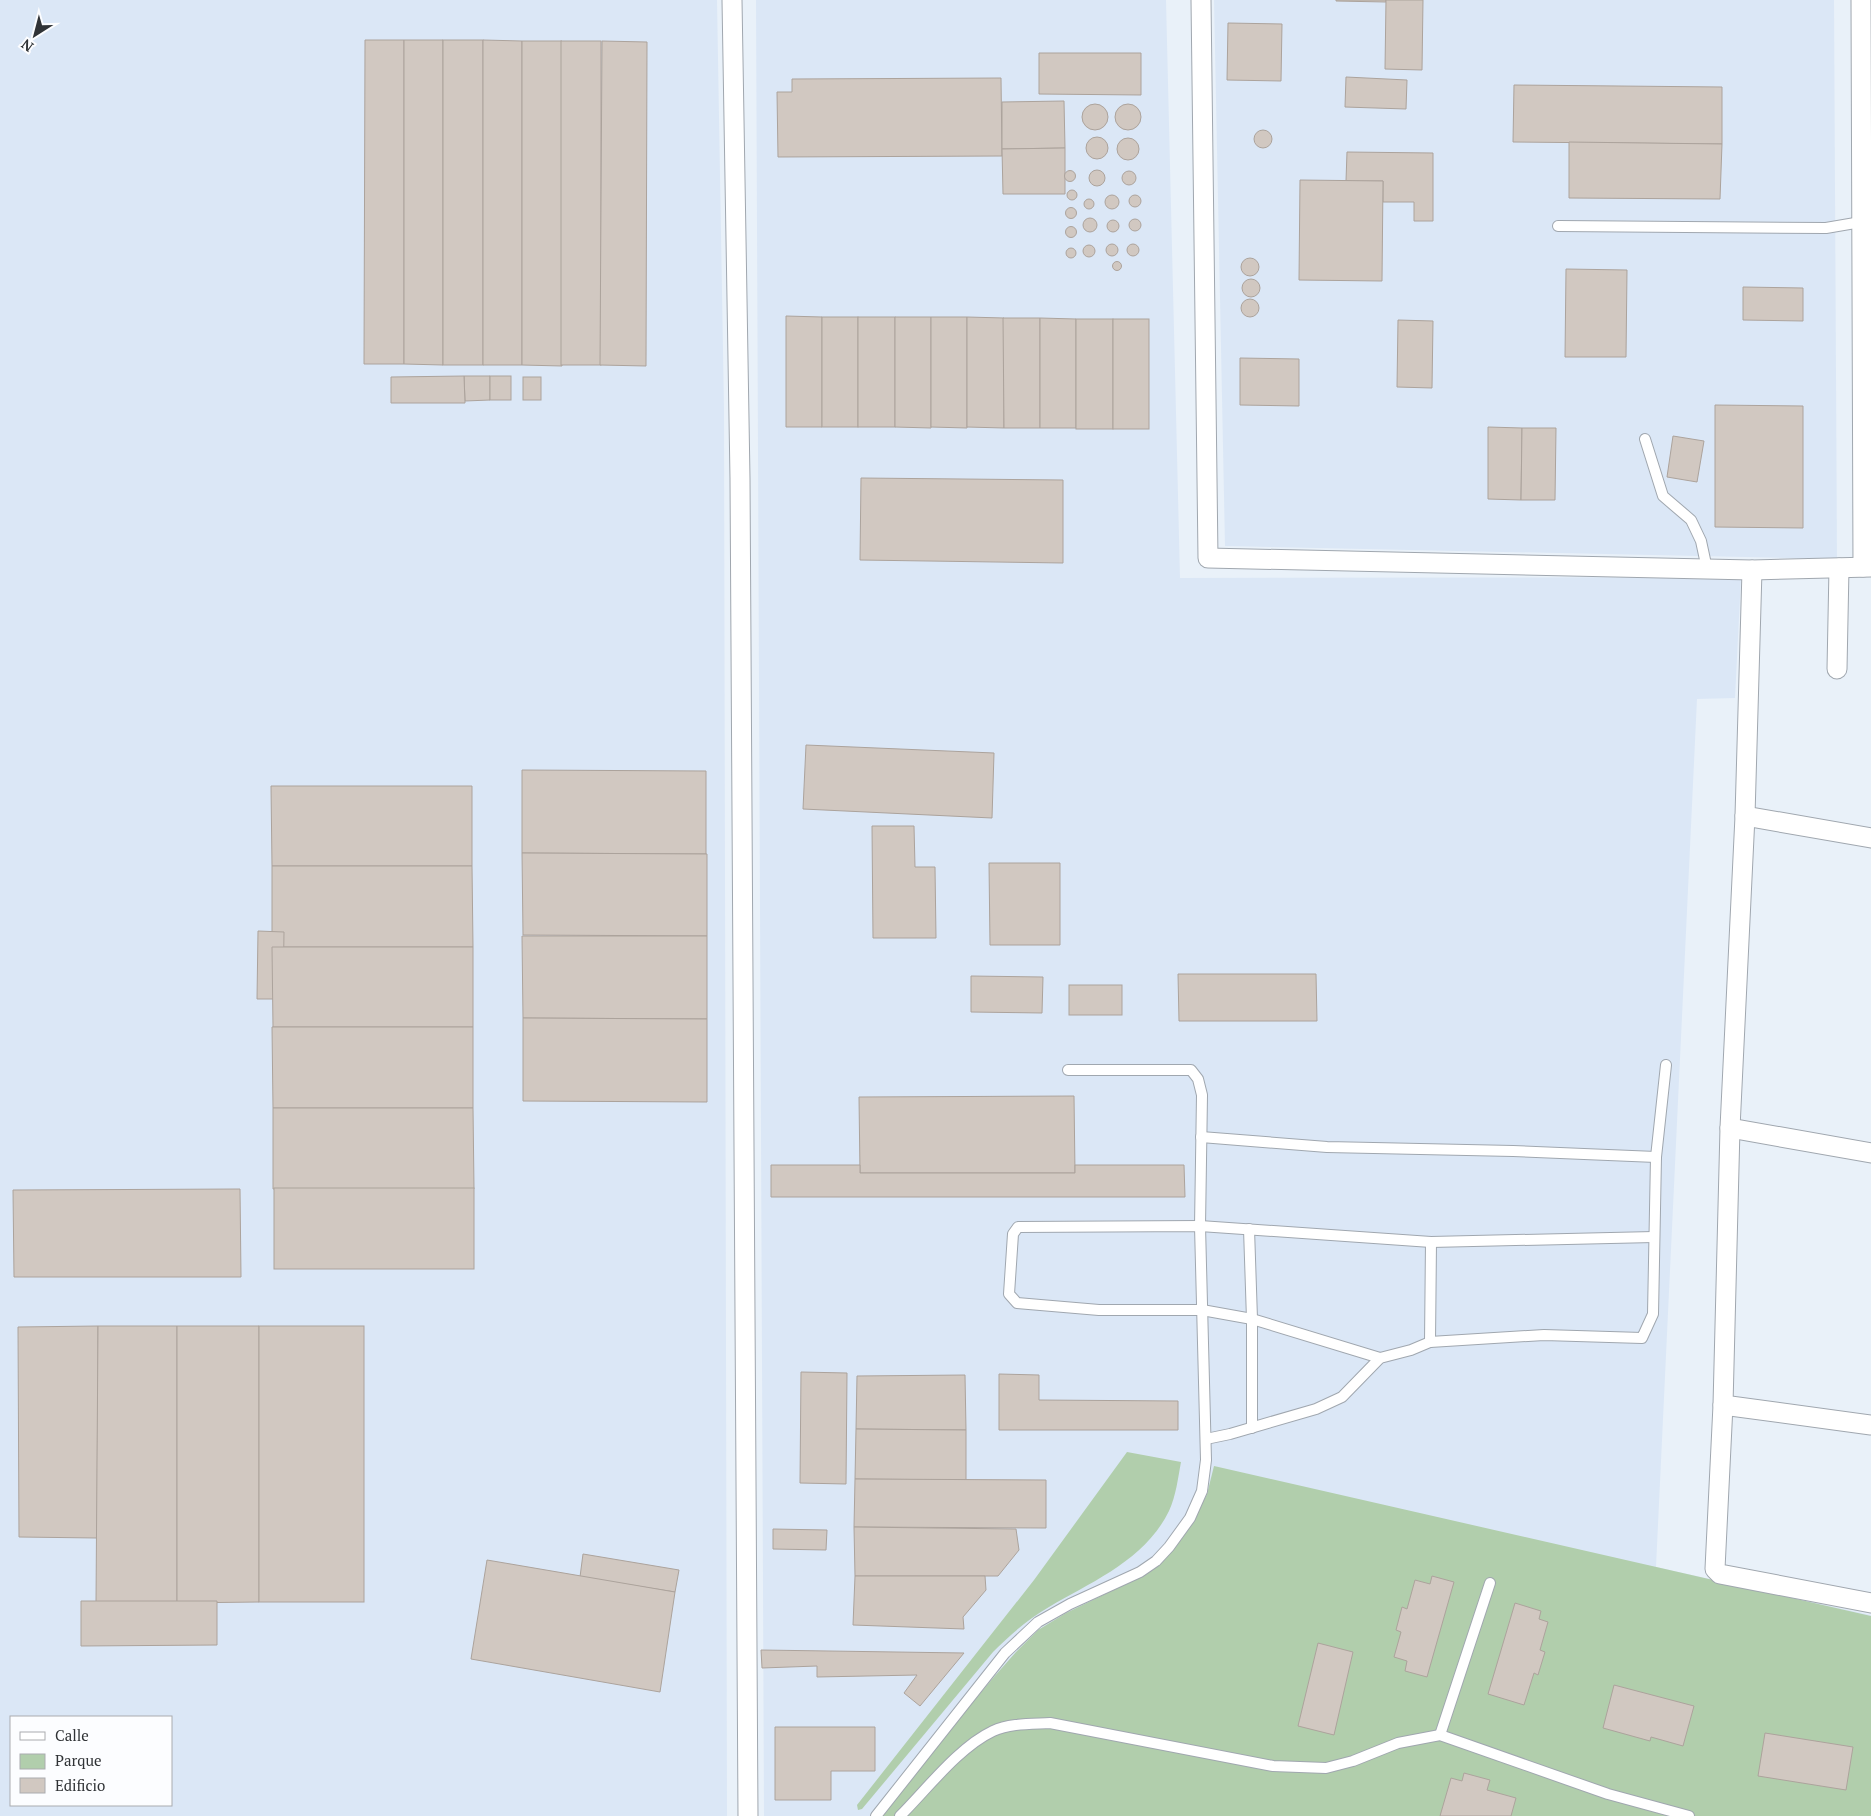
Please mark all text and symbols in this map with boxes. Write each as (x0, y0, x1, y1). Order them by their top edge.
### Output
north arrow (10, 10, 60, 60)
text: N (17, 35, 37, 57)
legend (10, 1716, 172, 1806)
text: Calle (55, 1725, 89, 1745)
text: Parque (55, 1750, 102, 1770)
text: Edificio (55, 1775, 105, 1795)

